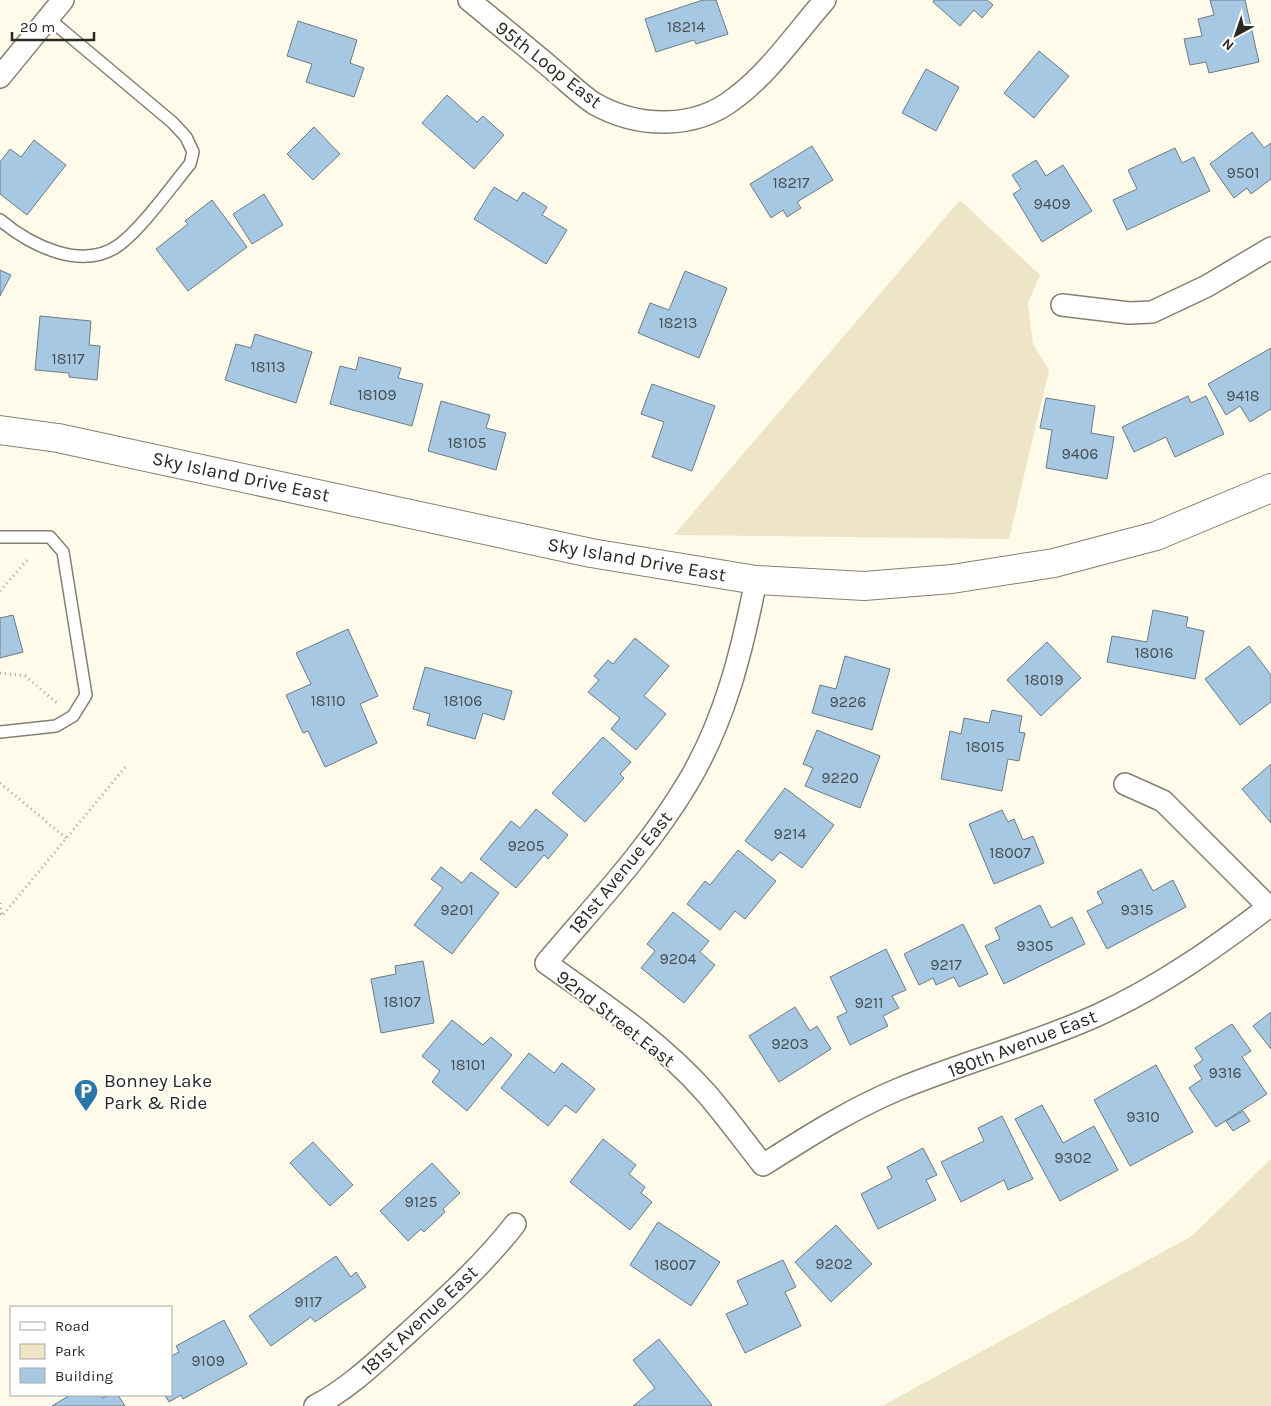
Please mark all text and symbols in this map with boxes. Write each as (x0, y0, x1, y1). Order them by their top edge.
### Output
scale bar (12, 10, 95, 42)
north arrow (1211, 10, 1261, 60)
street label: 95th Loop East (491, 17, 606, 113)
house number: 18214 (667, 17, 705, 36)
text: 20 m (20, 18, 55, 36)
text: N (1219, 35, 1237, 54)
house number: 9501 (1226, 163, 1260, 182)
house number: 18217 (772, 173, 810, 192)
house number: 9409 (1034, 194, 1071, 213)
house number: 18213 (658, 313, 698, 332)
house number: 18117 (51, 349, 85, 368)
house number: 18113 (250, 357, 286, 376)
house number: 18109 (357, 385, 397, 404)
house number: 9418 (1226, 386, 1260, 405)
house number: 18105 (448, 433, 486, 452)
house number: 9406 (1062, 444, 1098, 463)
street label: Sky Island Drive East (150, 447, 331, 507)
street label: Sky Island Drive East (546, 533, 728, 587)
house number: 18016 (1134, 643, 1174, 662)
house number: 18019 (1024, 670, 1064, 689)
house number: 18110 (310, 691, 346, 710)
house number: 18106 (443, 691, 483, 710)
house number: 9226 (830, 692, 866, 711)
house number: 18015 (966, 737, 1004, 756)
house number: 9220 (821, 768, 859, 787)
street label: 181st Avenue East (565, 807, 677, 938)
house number: 9214 (774, 824, 806, 843)
house number: 9205 (507, 836, 545, 855)
house number: 18007 (989, 843, 1031, 862)
house number: 9201 (440, 900, 474, 919)
house number: 9315 (1120, 900, 1154, 919)
house number: 9305 (1016, 936, 1054, 955)
house number: 9204 (660, 949, 697, 968)
house number: 9217 (930, 955, 962, 974)
street label: 92nd Street East (552, 966, 679, 1072)
house number: 18107 (383, 992, 421, 1011)
house number: 9211 (854, 993, 884, 1012)
street label: 180th Avenue East (945, 1005, 1100, 1082)
house number: 9203 (771, 1034, 809, 1053)
house number: 18101 (450, 1055, 486, 1074)
house number: 9316 (1208, 1063, 1242, 1082)
place label: Bonney Lake Park & Ride (104, 1070, 212, 1114)
parking icon: Bonney Lake Park & Ride (73, 1078, 99, 1112)
house number: 9310 (1126, 1107, 1160, 1126)
house number: 9302 (1054, 1148, 1092, 1167)
house number: 9125 (405, 1192, 437, 1211)
house number: 9202 (815, 1254, 853, 1273)
house number: 18007 (654, 1255, 696, 1274)
street label: 181st Avenue East (357, 1261, 482, 1380)
house number: 9117 (294, 1292, 322, 1311)
legend (10, 1306, 172, 1396)
text: Road (55, 1317, 90, 1335)
text: Park (55, 1342, 85, 1360)
house number: 9109 (191, 1351, 225, 1370)
text: Building (55, 1367, 113, 1385)

